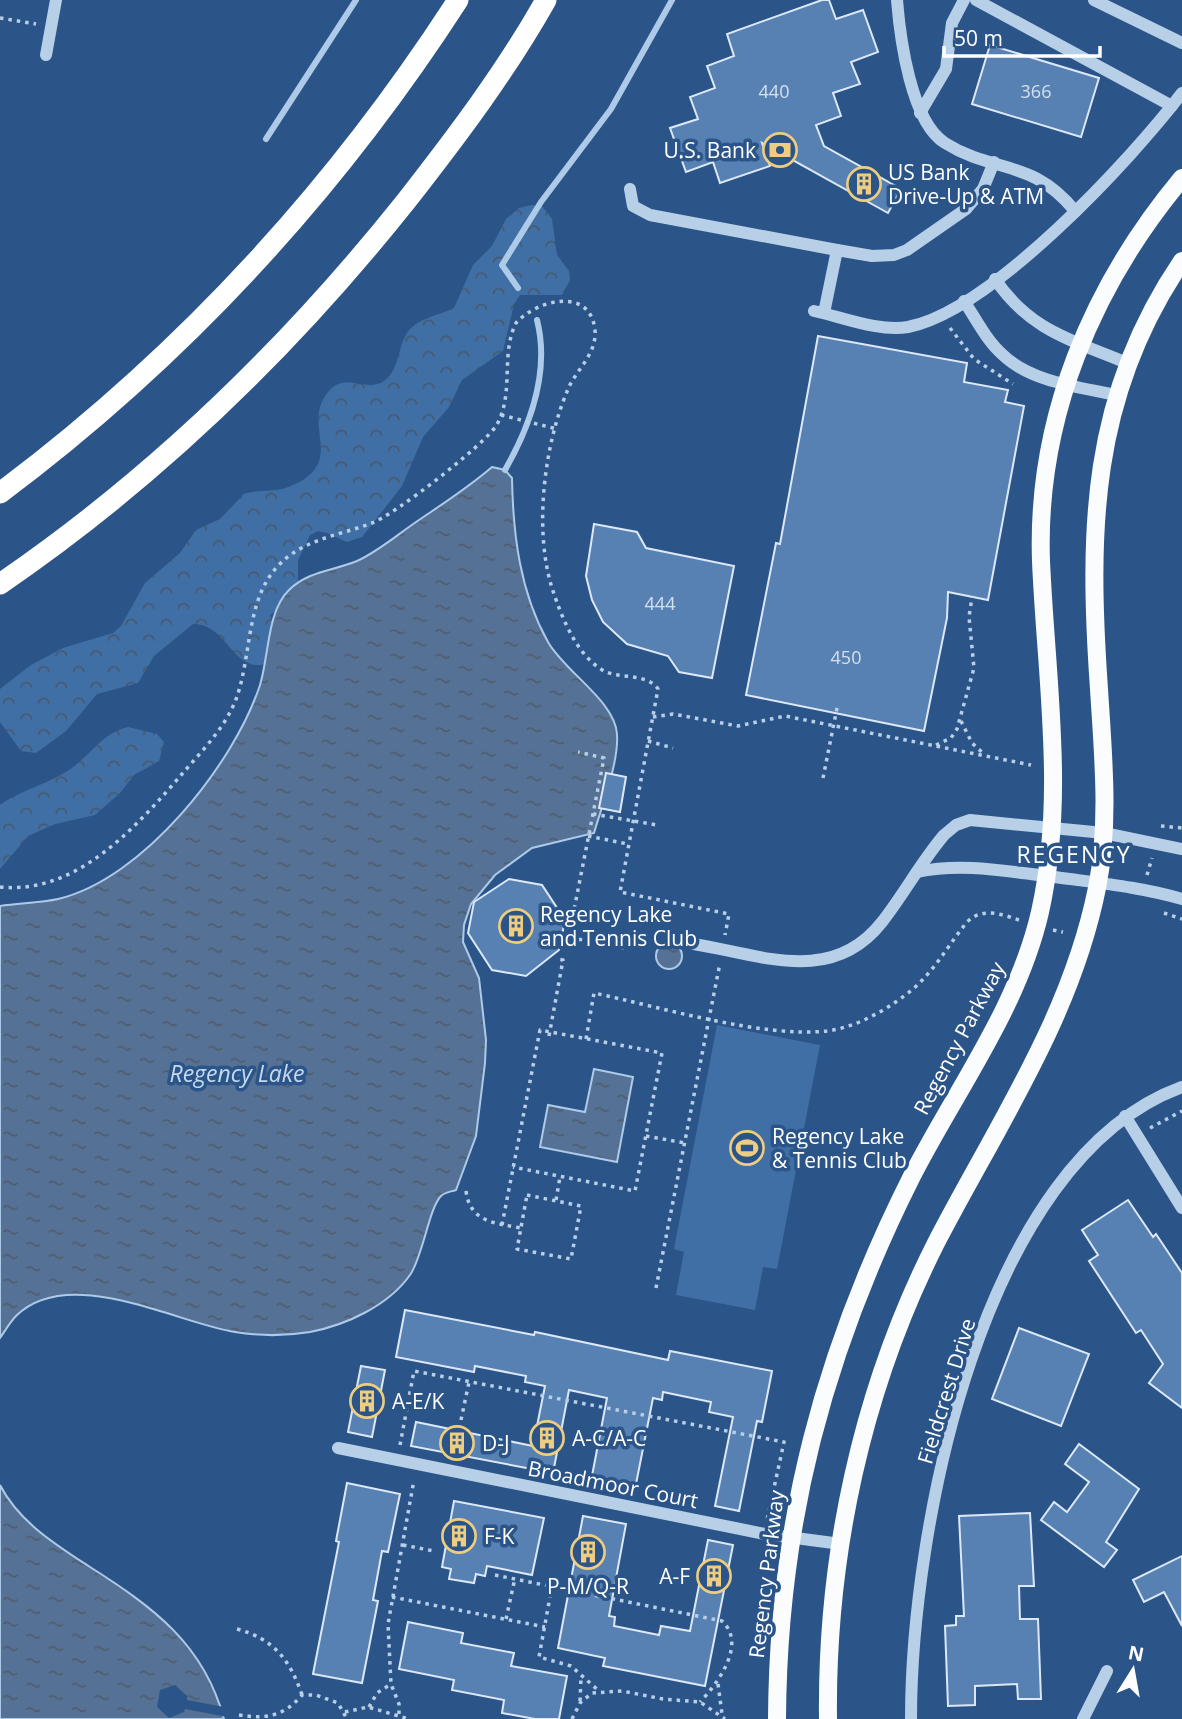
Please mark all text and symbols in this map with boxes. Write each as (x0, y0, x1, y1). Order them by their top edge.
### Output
scale bar (944, 14, 1100, 58)
text: 50 m (954, 24, 1003, 52)
house number: 440 (759, 79, 789, 103)
house number: 366 (1021, 79, 1051, 103)
bank icon: U.S. Bank (761, 131, 799, 169)
place label: U.S. Bank (664, 136, 756, 164)
place label: US Bank Drive-Up & ATM (888, 158, 1044, 210)
building icon: US Bank Drive-Up & ATM (845, 165, 883, 203)
house number: 444 (645, 591, 675, 615)
house number: 450 (831, 645, 861, 669)
district label: REGENCY (1016, 838, 1132, 870)
place label: Regency Lake and Tennis Club (540, 900, 697, 952)
building icon: Regency Lake and Tennis Club (497, 907, 535, 945)
street label: Regency Parkway (907, 956, 1011, 1119)
water label: Regency Lake (170, 1057, 304, 1089)
place label: Regency Lake & Tennis Club (772, 1122, 907, 1174)
sports icon: Regency Lake & Tennis Club (728, 1129, 766, 1167)
street label: Fieldcrest Drive (911, 1315, 981, 1467)
building icon: A-E/K (348, 1382, 386, 1420)
place label: A-E/K (392, 1387, 444, 1415)
building icon: A-C/A-C (528, 1419, 566, 1457)
building icon: D-J (438, 1424, 476, 1462)
place label: A-C/A-C (572, 1424, 646, 1452)
place label: D-J (482, 1429, 510, 1457)
street label: Broadmoor Court (525, 1454, 701, 1514)
street label: Regency Parkway (742, 1488, 790, 1660)
building icon: F-K (440, 1517, 478, 1555)
place label: F-K (484, 1522, 515, 1550)
building icon: P-M/Q-R (569, 1533, 607, 1571)
building icon: A-F (695, 1557, 733, 1595)
place label: A-F (659, 1562, 690, 1590)
place label: P-M/Q-R (547, 1572, 629, 1600)
north arrow (1098, 1635, 1168, 1705)
text: N (1126, 1639, 1146, 1668)

